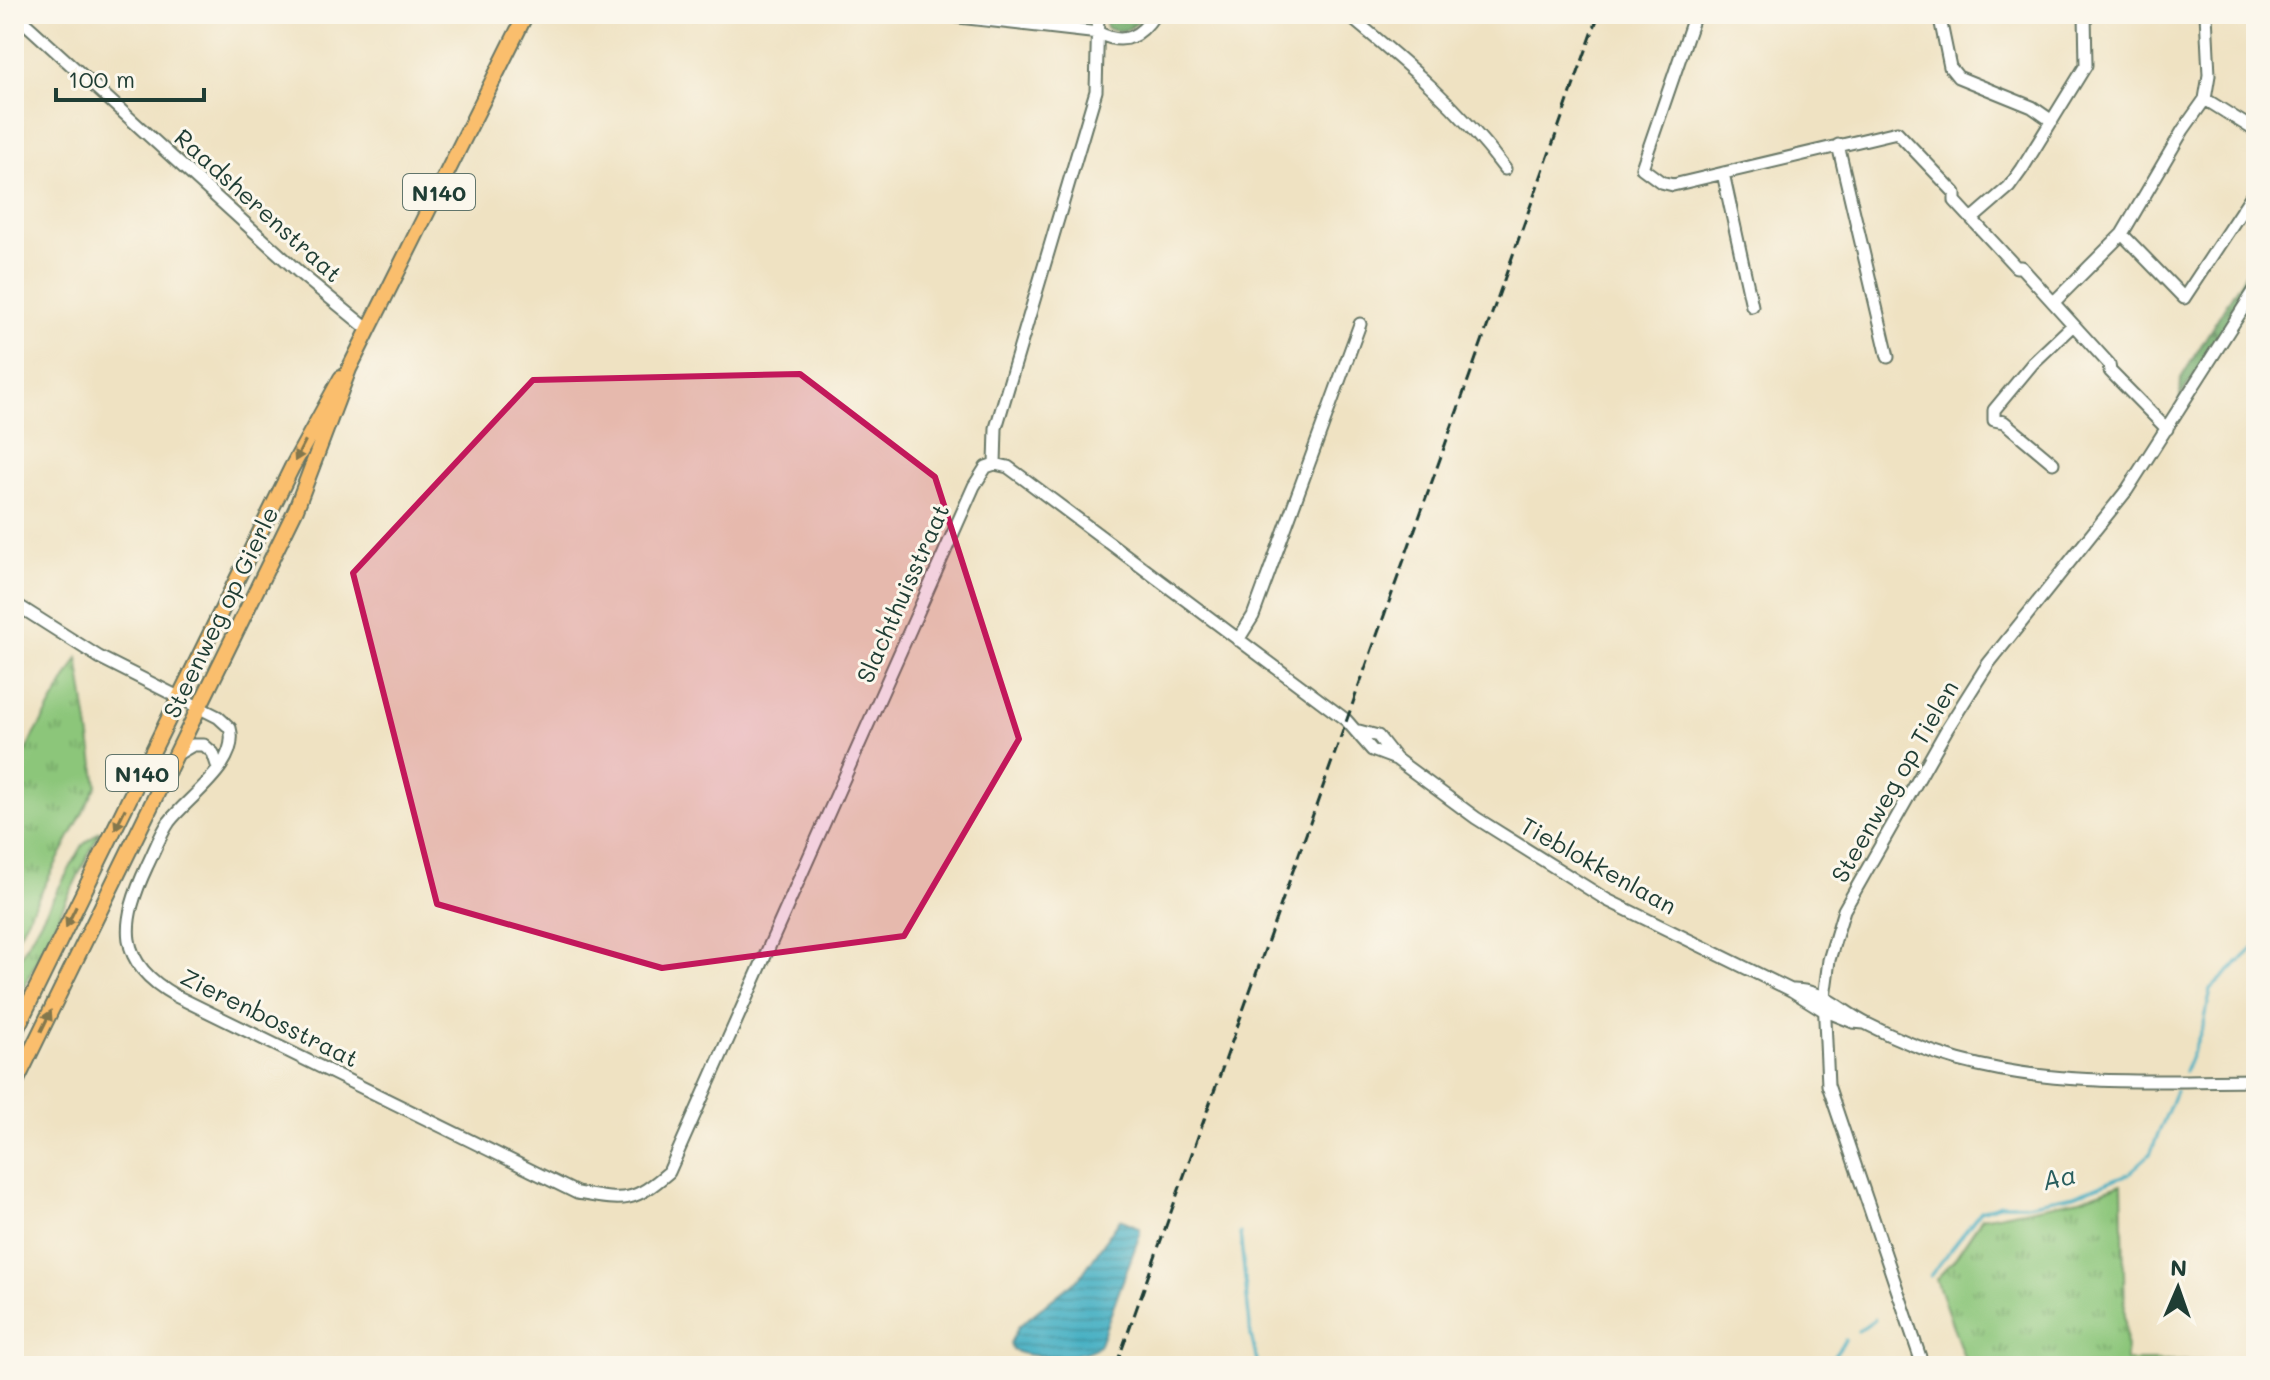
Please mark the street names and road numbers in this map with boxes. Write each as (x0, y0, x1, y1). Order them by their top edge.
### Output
street label: Raadsherenstraat (169, 121, 349, 289)
road number: N140 (403, 174, 475, 210)
street label: Slachthuisstraat (849, 498, 955, 688)
street label: Steenweg op Gierle (155, 501, 285, 723)
street label: Steenweg op Tielen (1823, 674, 1965, 888)
road number: N140 (106, 755, 178, 791)
street label: Tieblokkenlaan (1515, 809, 1683, 921)
street label: Zierenbosstraat (176, 960, 364, 1074)

